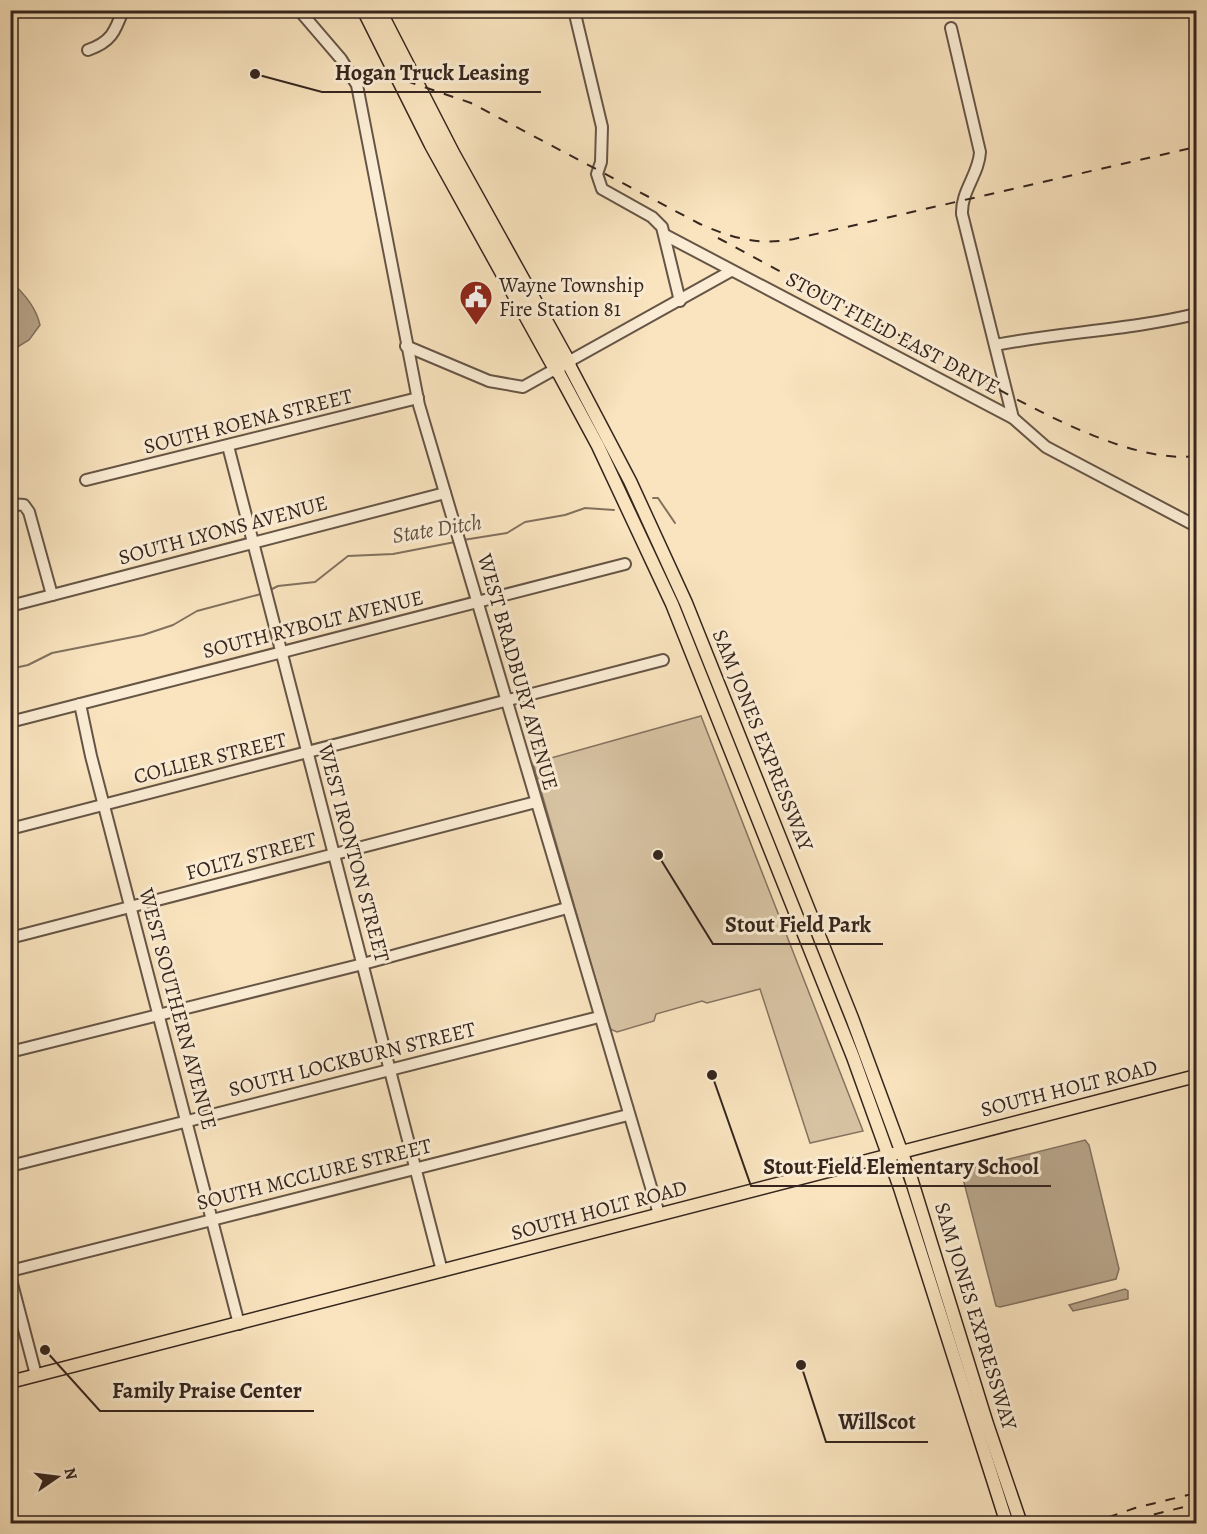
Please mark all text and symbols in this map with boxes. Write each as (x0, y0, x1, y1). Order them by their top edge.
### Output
callout: Hogan Truck Leasing (322, 52, 541, 92)
text: Hogan Truck Leasing (335, 58, 530, 88)
street label: STOUT FIELD EAST DRIVE (781, 265, 1005, 401)
place label: Wayne Township Fire Station 81 (498, 271, 644, 323)
public building icon: Wayne Township Fire Station 81 (458, 279, 494, 326)
street label: SOUTH ROENA STREET (141, 381, 356, 460)
street label: SOUTH LYONS AVENUE (115, 489, 331, 571)
water label: State Ditch (390, 507, 484, 551)
street label: WEST BRADBURY AVENUE (471, 550, 565, 793)
street label: SOUTH RYBOLT AVENUE (200, 583, 426, 665)
street label: SAM JONES EXPRESSWAY (706, 625, 820, 855)
street label: COLLIER STREET (131, 725, 290, 791)
street label: WEST IRONTON STREET (311, 740, 397, 966)
street label: FOLTZ STREET (183, 825, 320, 887)
street label: WEST SOUTHERN AVENUE (132, 884, 224, 1133)
callout: Stout Field Park (713, 904, 883, 944)
text: Stout Field Park (725, 910, 872, 940)
street label: SOUTH LOCKBURN STREET (226, 1015, 479, 1103)
street label: SOUTH HOLT ROAD (978, 1052, 1160, 1124)
street label: SOUTH MCCLURE STREET (194, 1131, 435, 1217)
callout: Stout Field Elementary School (751, 1146, 1051, 1186)
text: Stout Field Elementary School (763, 1152, 1039, 1182)
street label: SOUTH HOLT ROAD (508, 1173, 690, 1247)
street label: SAM JONES EXPRESSWAY (928, 1199, 1024, 1434)
callout: Family Praise Center (100, 1371, 314, 1411)
text: Family Praise Center (112, 1376, 302, 1406)
callout: WillScot (826, 1402, 928, 1442)
text: WillScot (837, 1407, 916, 1437)
north arrow (27, 1447, 87, 1507)
text: N (59, 1465, 83, 1482)

